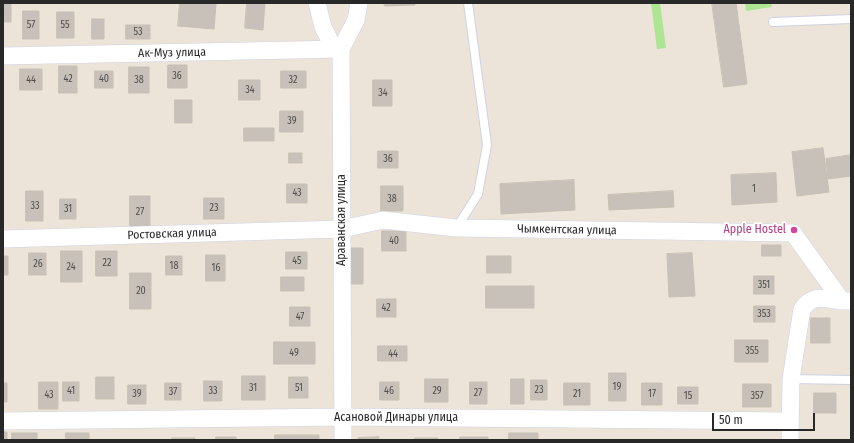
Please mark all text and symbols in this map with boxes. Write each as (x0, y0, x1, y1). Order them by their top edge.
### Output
house number: 57 (27, 19, 35, 31)
house number: 55 (60, 19, 70, 31)
house number: 53 (133, 26, 143, 38)
street label: Ак-Муз улица (138, 45, 206, 61)
house number: 36 (172, 70, 182, 82)
house number: 42 (63, 73, 73, 85)
house number: 40 (99, 73, 109, 85)
house number: 44 (26, 74, 36, 86)
house number: 38 (134, 74, 144, 86)
house number: 32 (289, 74, 297, 86)
house number: 34 (245, 84, 255, 96)
house number: 34 (378, 87, 388, 99)
house number: 39 (287, 115, 297, 127)
house number: 36 (383, 153, 393, 165)
street label: Араванская улица (335, 174, 349, 266)
house number: 1 (752, 183, 756, 195)
house number: 43 (292, 187, 302, 199)
house number: 38 (387, 193, 397, 205)
house number: 33 (30, 200, 40, 212)
house number: 23 (210, 202, 218, 214)
house number: 31 (64, 203, 72, 215)
house number: 27 (136, 206, 144, 218)
street label: Чымкентская улица (517, 222, 617, 238)
place label: Apple Hostel (724, 223, 786, 237)
street label: Ростовская улица (127, 225, 217, 243)
marker: Apple Hostel (789, 225, 799, 235)
house number: 40 (389, 235, 399, 247)
house number: 45 (292, 255, 302, 267)
house number: 22 (103, 257, 111, 269)
house number: 26 (33, 258, 43, 270)
house number: 18 (170, 260, 178, 272)
house number: 24 (66, 261, 76, 273)
house number: 16 (212, 262, 220, 274)
house number: 351 (758, 279, 770, 291)
house number: 20 (136, 285, 146, 297)
house number: 42 (381, 302, 391, 314)
house number: 353 (757, 308, 771, 320)
house number: 47 (296, 311, 304, 323)
house number: 355 (745, 345, 759, 357)
house number: 49 (289, 347, 299, 359)
house number: 44 (388, 348, 398, 360)
house number: 19 (613, 381, 621, 393)
house number: 31 (249, 382, 257, 394)
house number: 51 (295, 382, 303, 394)
house number: 23 (535, 384, 543, 396)
house number: 41 (67, 385, 75, 397)
house number: 33 (208, 385, 218, 397)
house number: 46 (384, 385, 394, 397)
house number: 29 (432, 385, 442, 397)
house number: 37 (169, 386, 177, 398)
house number: 27 (474, 387, 482, 399)
house number: 39 (132, 388, 142, 400)
house number: 21 (573, 388, 581, 400)
house number: 17 (648, 388, 656, 400)
house number: 43 (44, 389, 54, 401)
house number: 15 (684, 390, 692, 402)
house number: 357 (751, 390, 763, 402)
scale bar (714, 405, 817, 431)
street label: Асановой Динары улица (334, 411, 458, 425)
text: 50 m (719, 413, 743, 427)

